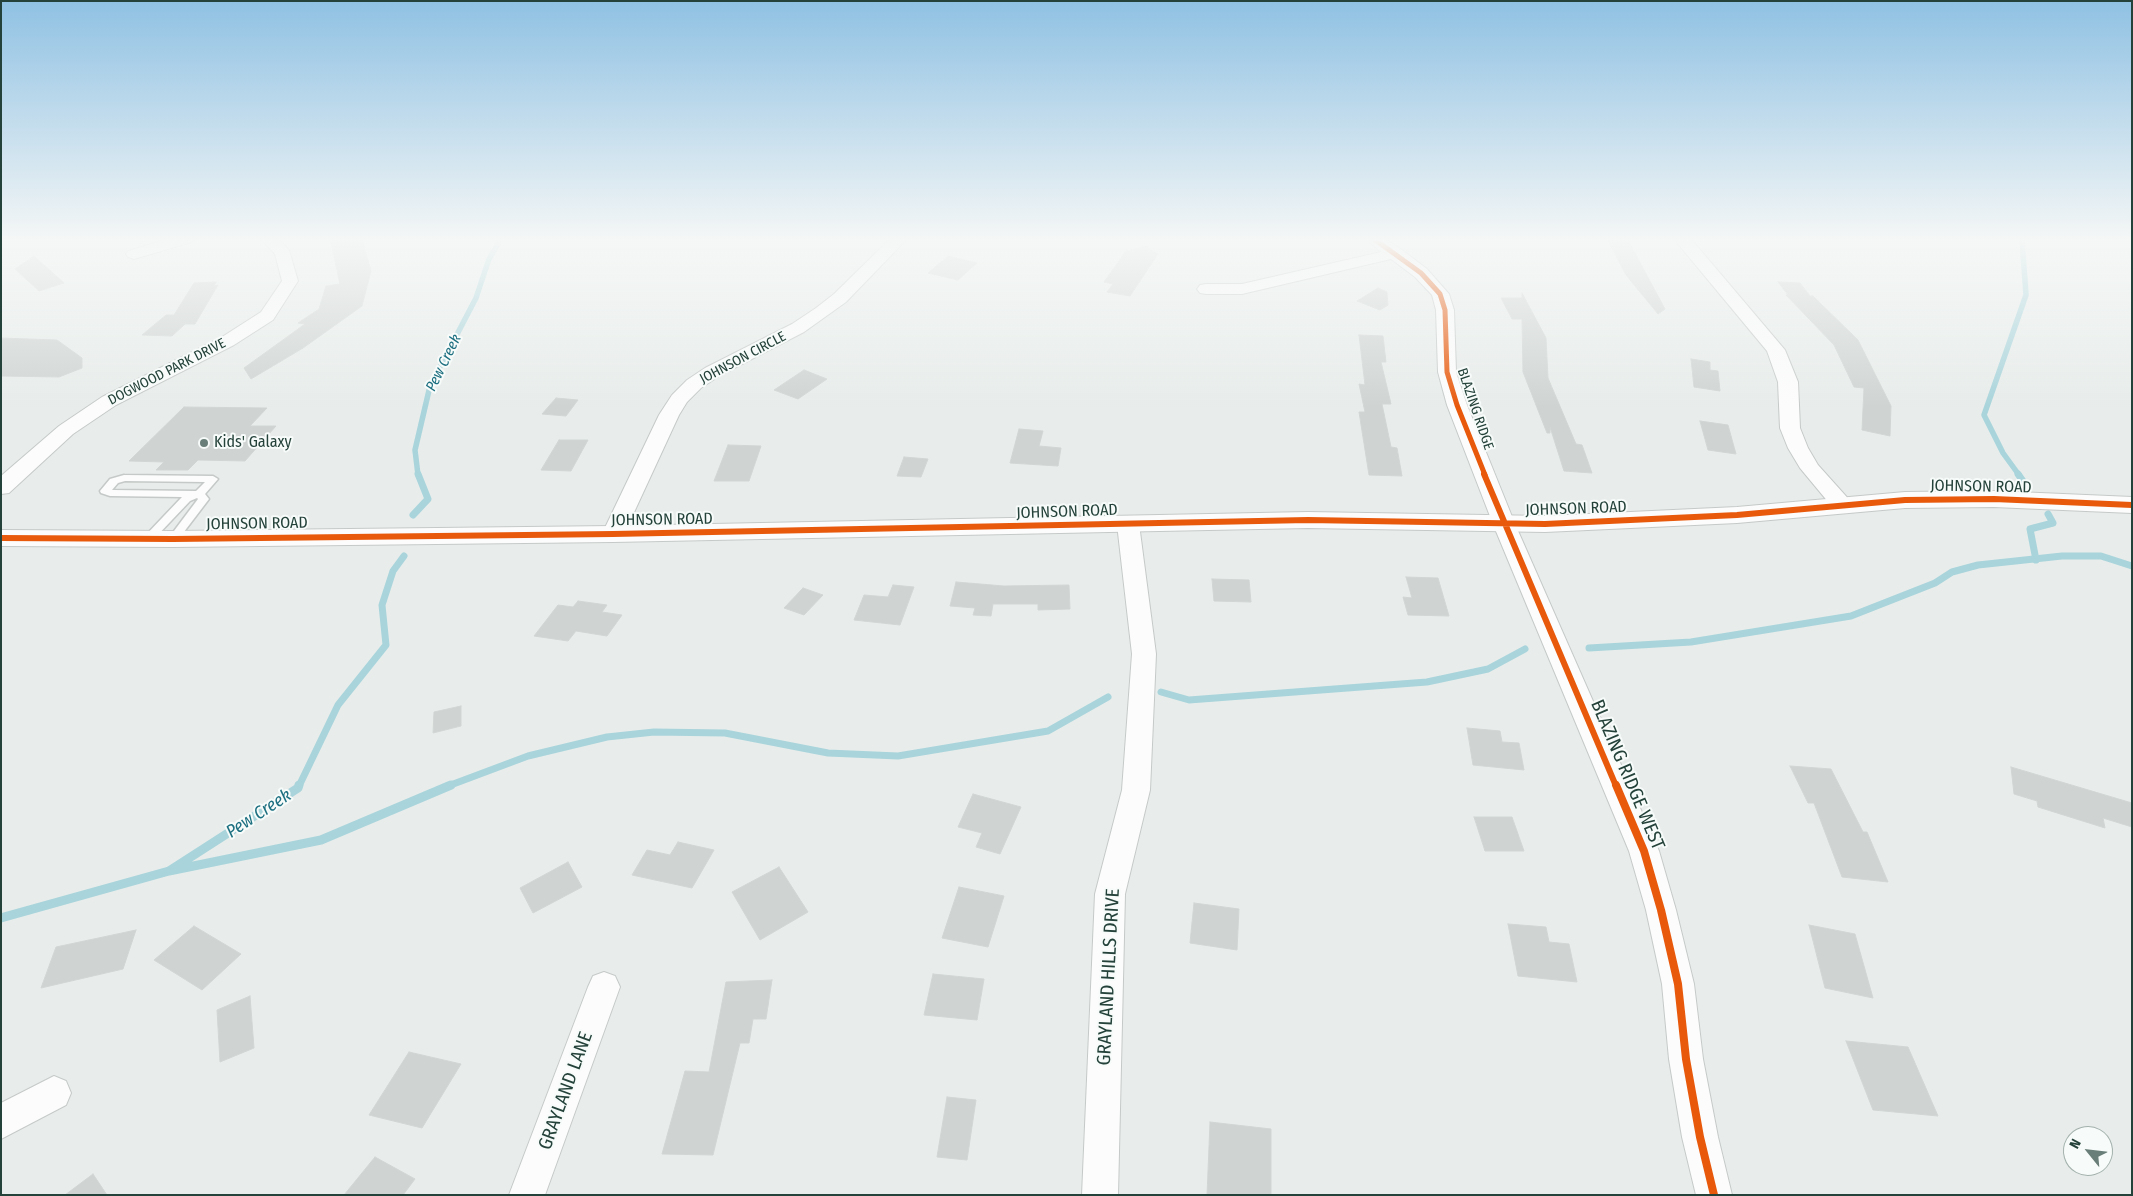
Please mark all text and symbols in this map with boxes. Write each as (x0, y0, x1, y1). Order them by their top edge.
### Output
street label: JOHNSON CIRCLE (697, 328, 789, 388)
water label: Pew Creek (422, 332, 466, 394)
street label: DOGWOOD PARK DRIVE (105, 335, 229, 409)
street label: BLAZING RIDGE (1453, 366, 1497, 452)
place label: Kids' Galaxy (214, 433, 292, 453)
marker: Kids' Galaxy (198, 437, 210, 449)
street label: JOHNSON ROAD (1930, 477, 2032, 497)
street label: JOHNSON ROAD (1525, 498, 1627, 520)
street label: JOHNSON ROAD (1016, 501, 1118, 523)
street label: JOHNSON ROAD (611, 510, 713, 530)
street label: JOHNSON ROAD (206, 514, 308, 534)
street label: BLAZING RIDGE WEST (1585, 696, 1669, 854)
water label: Pew Creek (222, 785, 296, 843)
street label: GRAYLAND HILLS DRIVE (1093, 888, 1125, 1066)
street label: GRAYLAND LANE (534, 1029, 598, 1153)
north arrow (2063, 1126, 2113, 1176)
text: N (2066, 1136, 2085, 1152)

